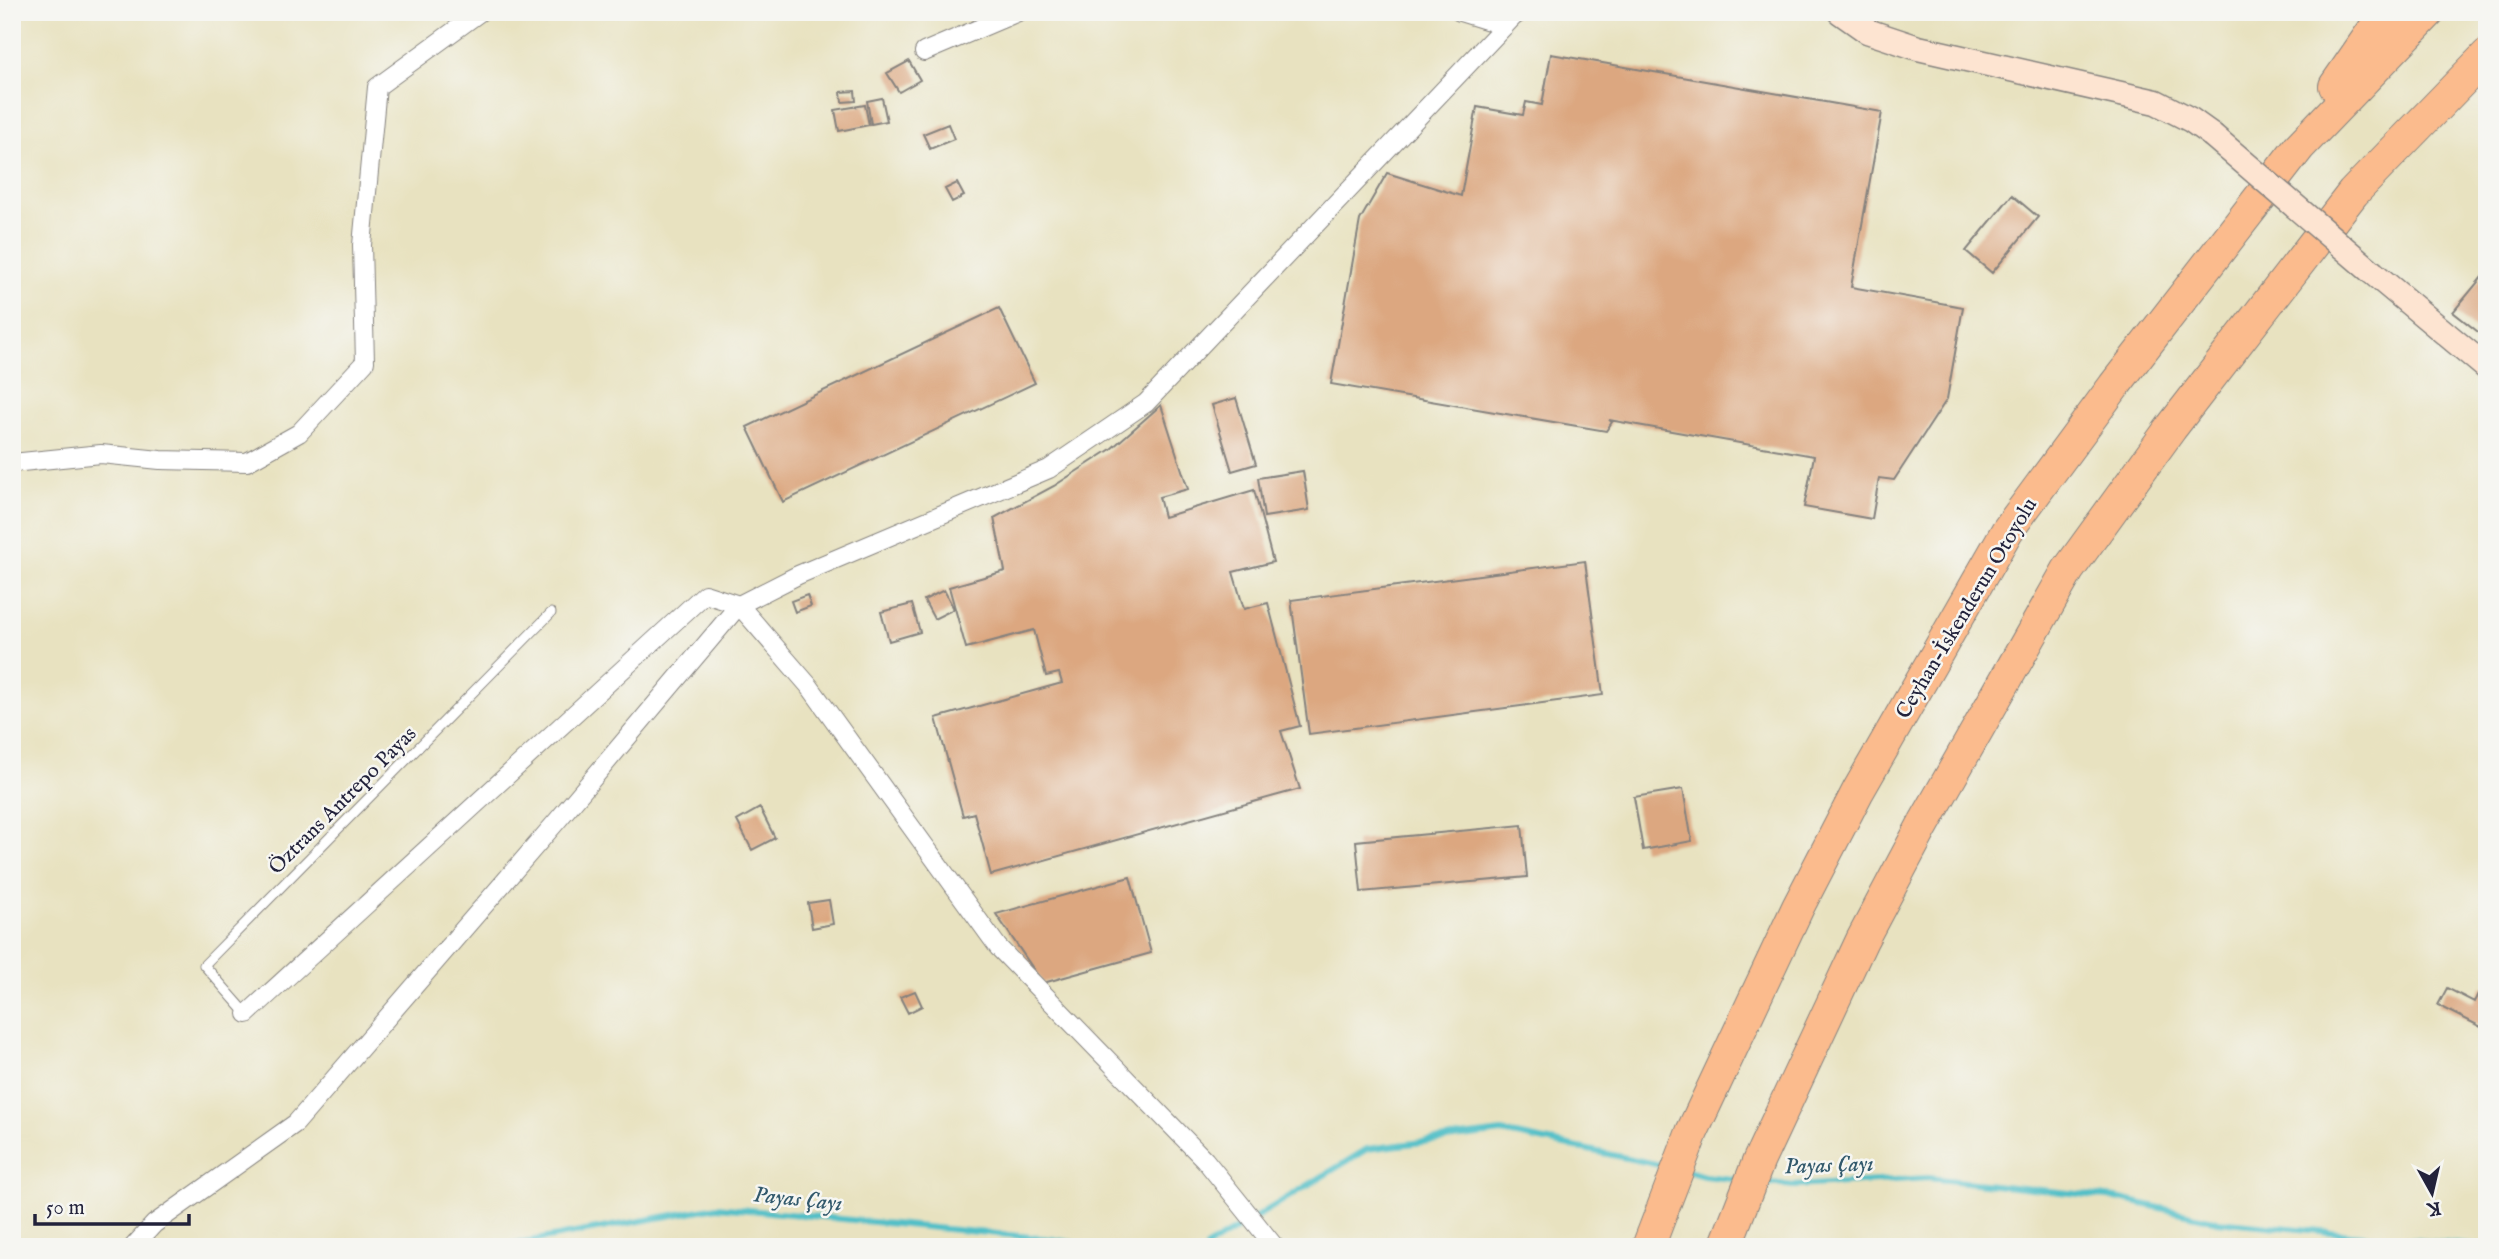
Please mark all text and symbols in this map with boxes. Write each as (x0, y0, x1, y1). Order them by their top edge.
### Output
street label: Ceyhan-İskenderun Otoyolu (1891, 493, 2044, 724)
street label: Öztrans Antrepo Payas (263, 721, 423, 881)
water label: Payas Çayı (1784, 1149, 1874, 1182)
north arrow (2398, 1158, 2468, 1228)
water label: Payas Çayı (752, 1180, 844, 1219)
scale bar (35, 1182, 189, 1226)
text: 50 m (46, 1195, 85, 1222)
text: K (2424, 1195, 2443, 1221)

